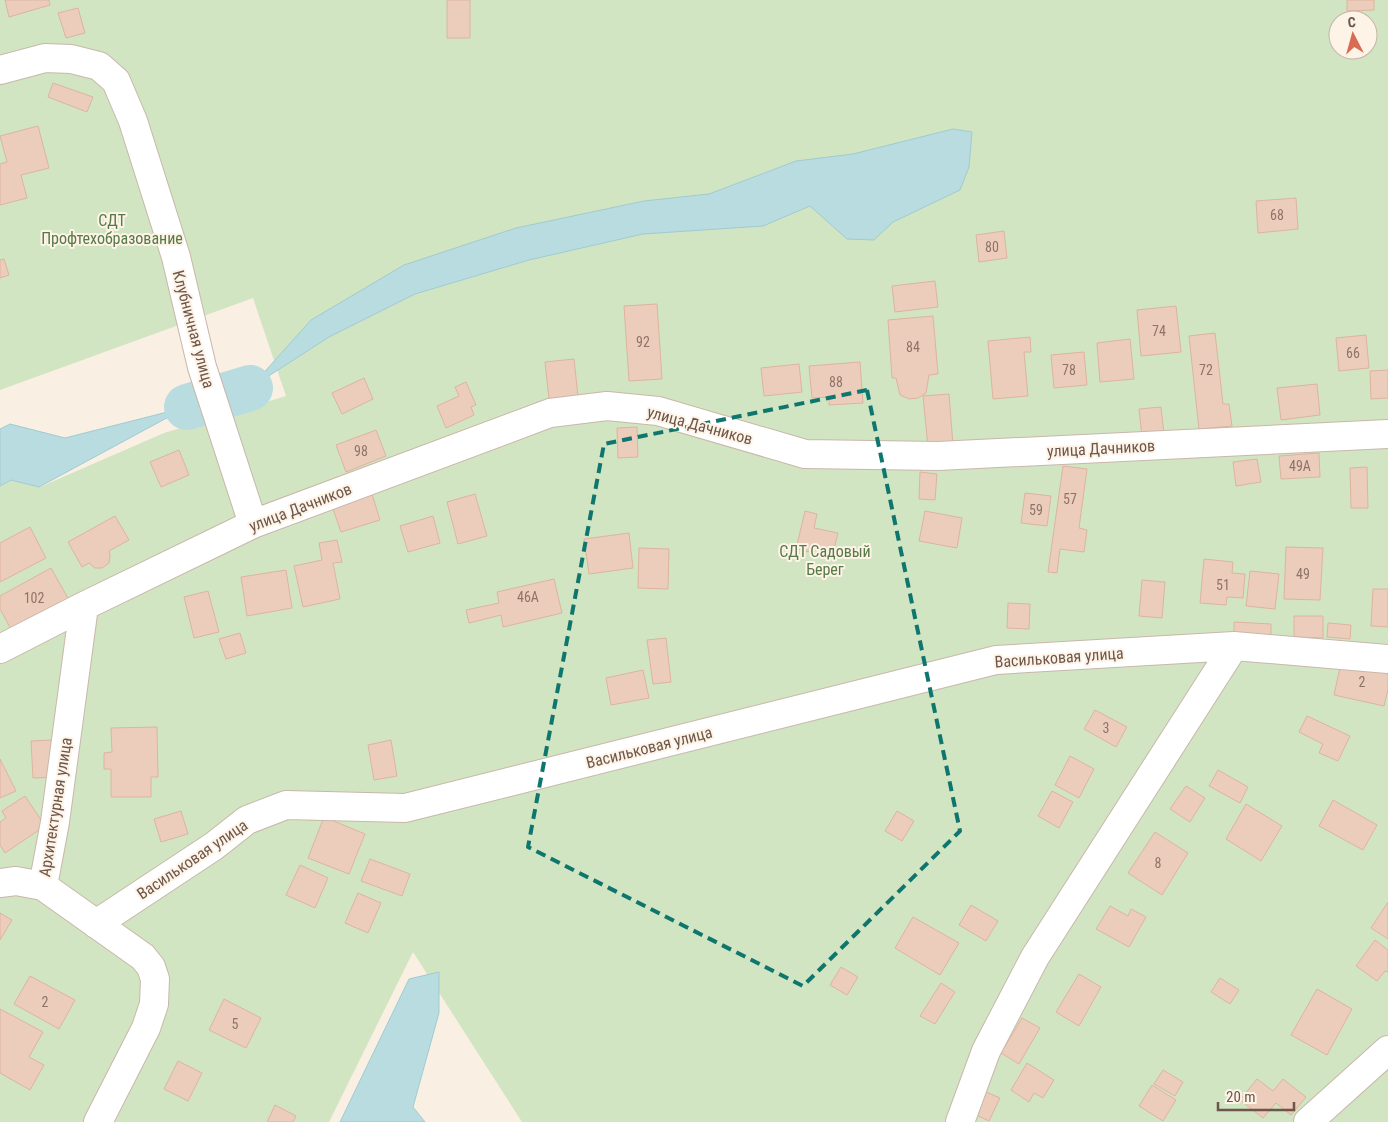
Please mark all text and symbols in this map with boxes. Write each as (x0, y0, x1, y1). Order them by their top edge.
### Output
north arrow (1328, 10, 1378, 60)
text: С (1347, 14, 1356, 30)
house number: 68 (1270, 207, 1284, 223)
park label: СДТ Профтехобразование (41, 211, 183, 248)
house number: 80 (985, 239, 999, 255)
street label: Клубничная улица (169, 268, 218, 390)
house number: 74 (1152, 323, 1166, 339)
house number: 92 (636, 334, 650, 350)
house number: 84 (906, 339, 920, 355)
house number: 66 (1346, 345, 1360, 361)
house number: 78 (1062, 362, 1076, 378)
house number: 72 (1199, 362, 1213, 378)
house number: 88 (829, 374, 843, 390)
street label: улица Дачников (645, 402, 755, 449)
street label: улица Дачников (1047, 436, 1156, 461)
house number: 98 (354, 443, 368, 459)
house number: 49А (1289, 458, 1311, 474)
street label: улица Дачников (246, 479, 354, 536)
house number: 57 (1063, 491, 1077, 507)
house number: 59 (1029, 502, 1043, 518)
park label: СДТ Садовый Берег (779, 542, 871, 579)
house number: 49 (1296, 566, 1310, 582)
house number: 51 (1216, 577, 1230, 593)
house number: 46А (517, 589, 539, 605)
house number: 102 (24, 590, 44, 606)
street label: Васильковая улица (994, 644, 1124, 671)
house number: 2 (1359, 674, 1366, 690)
house number: 3 (1103, 720, 1109, 736)
street label: Васильковая улица (584, 723, 714, 772)
street label: Архитектурная улица (35, 736, 76, 878)
street label: Васильковая улица (133, 815, 251, 903)
house number: 8 (1155, 855, 1162, 871)
house number: 2 (42, 994, 49, 1010)
house number: 5 (232, 1016, 239, 1032)
scale bar (1218, 1080, 1294, 1112)
text: 20 m (1226, 1088, 1256, 1106)

